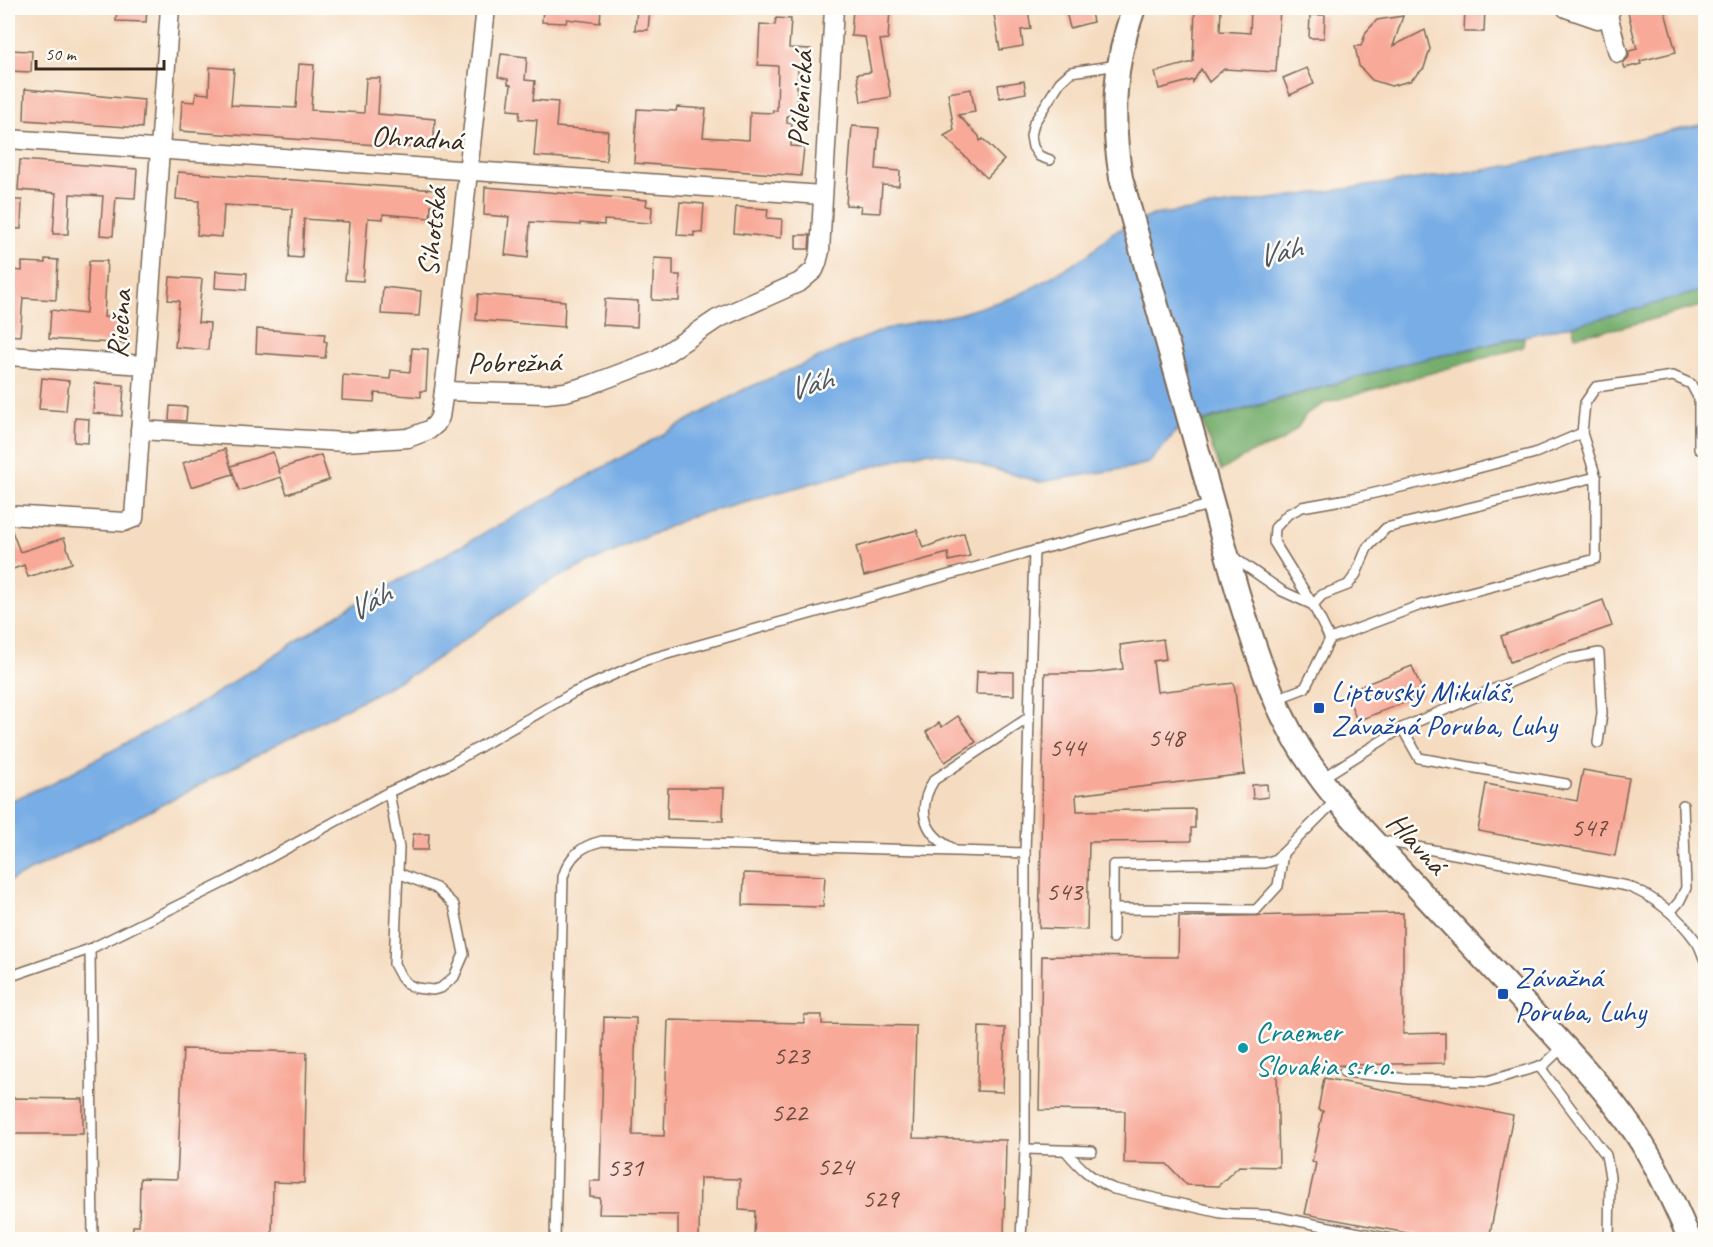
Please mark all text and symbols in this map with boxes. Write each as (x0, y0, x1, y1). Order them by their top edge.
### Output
scale bar (36, 33, 164, 71)
text: 50 m (45, 43, 78, 65)
street label: Pálenická (779, 47, 822, 148)
street label: Ohradná (370, 117, 467, 160)
street label: Sihotská (408, 183, 456, 279)
water label: Váh (1252, 226, 1308, 277)
street label: Riečna (98, 287, 140, 360)
street label: Pobrežná (467, 342, 564, 382)
water label: Váh (783, 358, 839, 410)
water label: Váh (340, 572, 400, 631)
place label: Liptovský Mikuláš, Závažná Poruba, Luhy (1331, 672, 1558, 744)
marker: Liptovský Mikuláš, Závažná Poruba, Luhy (1312, 701, 1326, 715)
house number: 548 (1148, 720, 1187, 754)
house number: 544 (1049, 730, 1088, 764)
street label: Hlavná (1379, 804, 1457, 884)
house number: 547 (1571, 810, 1609, 844)
house number: 543 (1046, 874, 1084, 908)
place label: Závažná Poruba, Luhy (1515, 958, 1648, 1030)
marker: Závažná Poruba, Luhy (1496, 987, 1510, 1001)
place label: Craemer Slovakia s.r.o. (1255, 1012, 1394, 1084)
house number: 523 (773, 1038, 811, 1072)
marker: Craemer Slovakia s.r.o. (1236, 1041, 1250, 1055)
house number: 522 (771, 1095, 809, 1129)
house number: 524 (817, 1149, 856, 1183)
house number: 531 (607, 1150, 645, 1184)
house number: 529 (862, 1181, 900, 1215)

